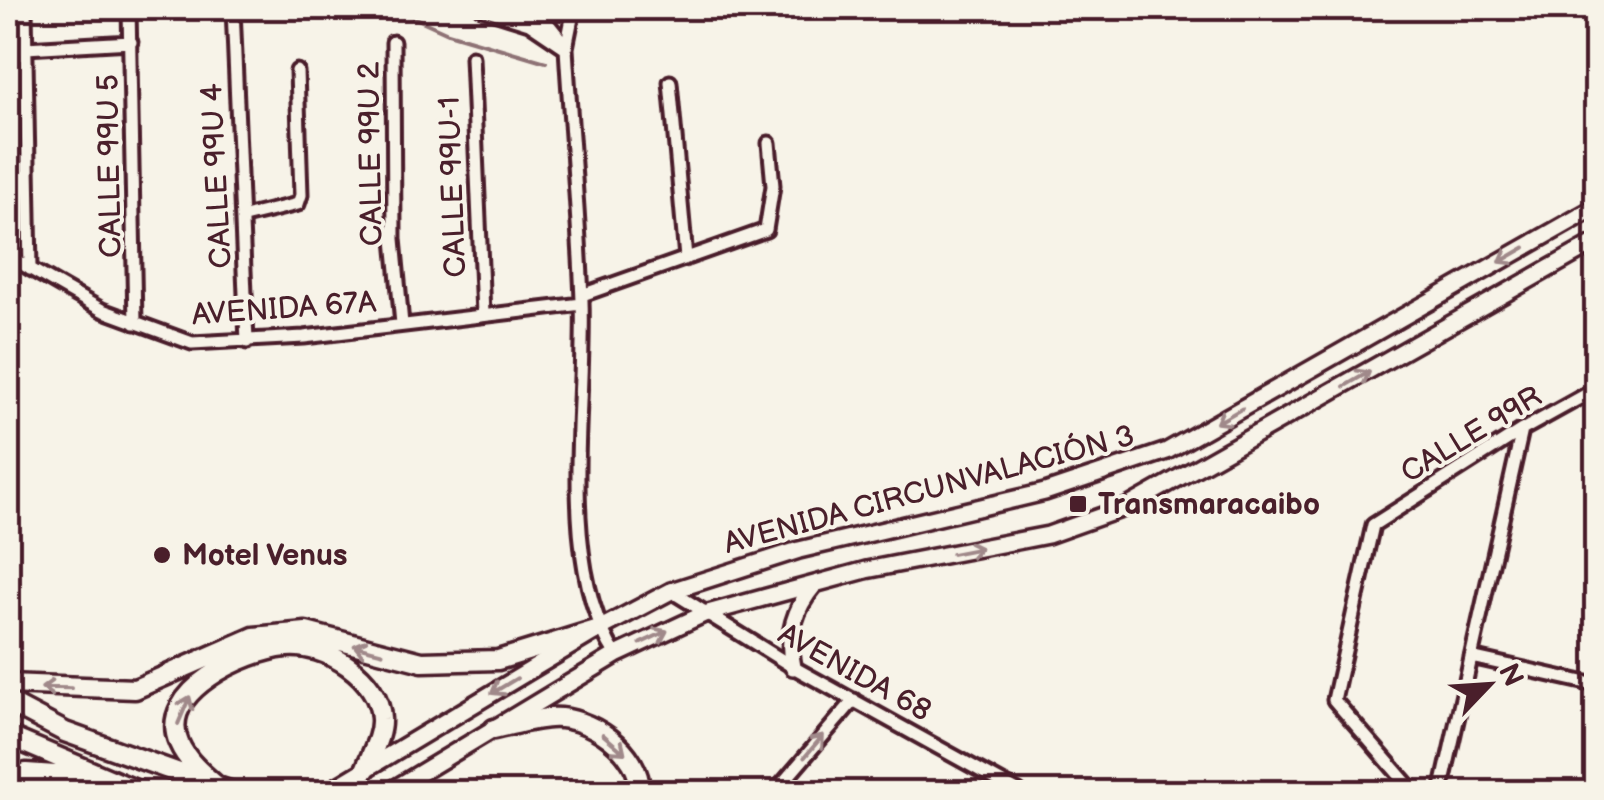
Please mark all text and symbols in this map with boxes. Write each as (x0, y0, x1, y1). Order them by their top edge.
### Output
street label: CALLE 99U 2 (351, 61, 391, 247)
street label: CALLE 99U 5 (90, 74, 130, 258)
street label: CALLE 99U 4 (194, 83, 240, 269)
street label: CALLE 99U-1 (432, 96, 474, 278)
one-way arrow (1497, 246, 1527, 266)
street label: AVENIDA 67A (191, 285, 378, 333)
one-way arrow (1342, 369, 1371, 389)
street label: CALLE 99R (1395, 379, 1549, 491)
one-way arrow (1215, 406, 1244, 426)
street label: AVENIDA CIRCUNVALACIÓN 3 (720, 417, 1138, 562)
place label: Transmaracaibo (1098, 487, 1320, 523)
marker: Transmaracaibo (1067, 493, 1089, 515)
place label: Motel Venus (182, 538, 348, 574)
one-way arrow (950, 541, 983, 560)
marker: Motel Venus (151, 544, 173, 566)
street label: AVENIDA 68 (772, 616, 937, 730)
one-way arrow (639, 627, 669, 645)
north arrow (1439, 635, 1539, 735)
one-way arrow (353, 638, 384, 657)
text: N (1491, 659, 1530, 692)
one-way arrow (490, 676, 519, 696)
one-way arrow (40, 678, 72, 698)
one-way arrow (177, 695, 195, 726)
one-way arrow (601, 733, 626, 756)
one-way arrow (803, 734, 825, 760)

